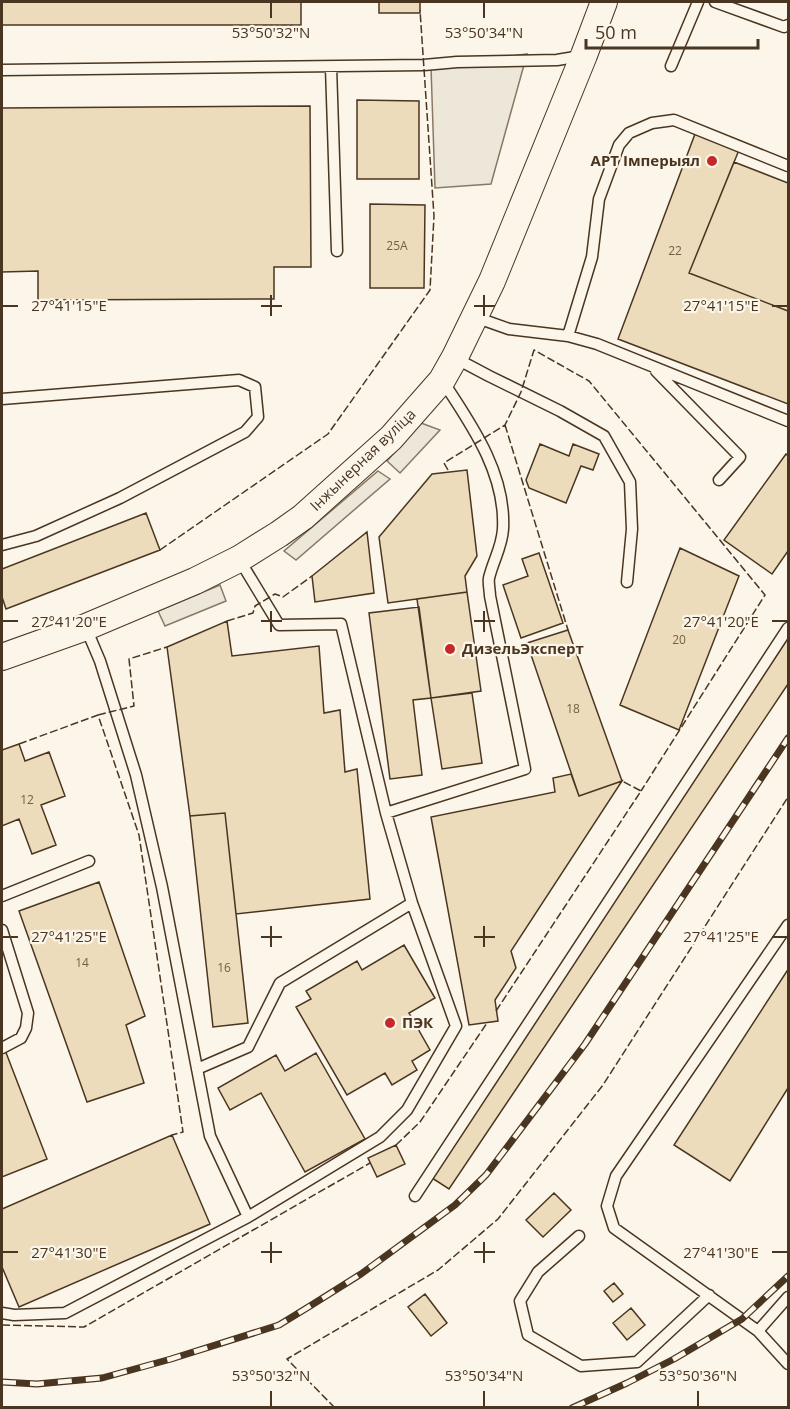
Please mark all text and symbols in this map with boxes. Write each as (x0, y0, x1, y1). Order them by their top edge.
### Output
scale bar (586, 12, 758, 50)
text: 50 m (595, 20, 637, 44)
text: 53°50'32"N (232, 22, 310, 42)
text: 53°50'34"N (445, 22, 523, 42)
place label: АРТ Імперыял (591, 150, 700, 170)
marker: АРТ Імперыял (705, 154, 719, 168)
house number: 25А (386, 237, 408, 254)
house number: 22 (668, 242, 682, 259)
text: 27°41'15"E (31, 295, 107, 315)
text: 27°41'15"E (683, 295, 759, 315)
street label: Інжынерная вуліца (305, 404, 419, 515)
text: 27°41'20"E (31, 611, 107, 631)
text: 27°41'20"E (683, 611, 759, 631)
house number: 20 (672, 631, 686, 648)
place label: ДизельЭксперт (462, 638, 584, 658)
marker: ДизельЭксперт (443, 642, 457, 656)
house number: 18 (566, 700, 580, 717)
house number: 12 (20, 791, 34, 808)
text: 27°41'25"E (31, 926, 107, 946)
text: 27°41'25"E (683, 926, 759, 946)
house number: 14 (75, 954, 89, 971)
house number: 16 (217, 959, 231, 976)
place label: ПЭК (402, 1012, 434, 1032)
marker: ПЭК (383, 1016, 397, 1030)
text: 27°41'30"E (31, 1242, 107, 1262)
text: 27°41'30"E (683, 1242, 759, 1262)
text: 53°50'32"N (232, 1365, 310, 1385)
text: 53°50'34"N (445, 1365, 523, 1385)
text: 53°50'36"N (659, 1365, 737, 1385)

